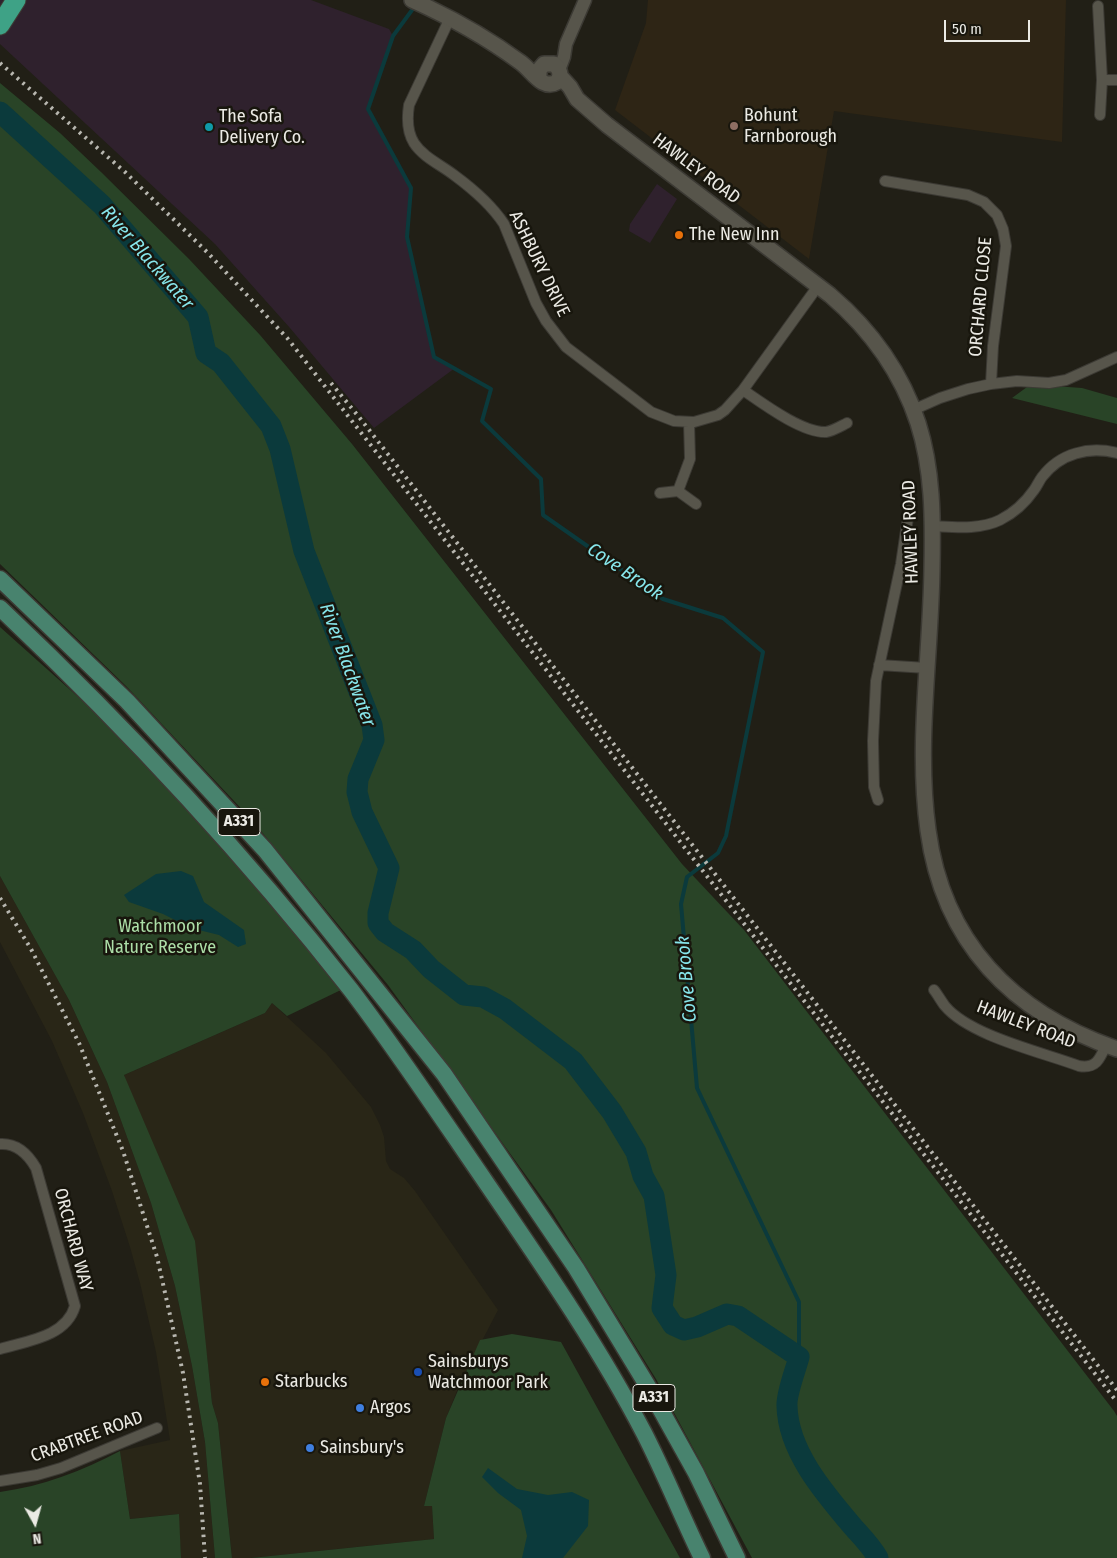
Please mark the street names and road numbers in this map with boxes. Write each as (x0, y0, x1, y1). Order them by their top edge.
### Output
street label: HAWLEY ROAD (648, 129, 744, 209)
street label: ASHBURY DRIVE (504, 208, 574, 320)
street label: ORCHARD CLOSE (965, 236, 997, 358)
street label: HAWLEY ROAD (898, 480, 924, 584)
road number: A331 (218, 809, 260, 836)
street label: HAWLEY ROAD (974, 996, 1078, 1054)
street label: ORCHARD WAY (49, 1186, 97, 1294)
road number: A331 (633, 1385, 675, 1412)
street label: CRABTREE ROAD (28, 1407, 146, 1467)

